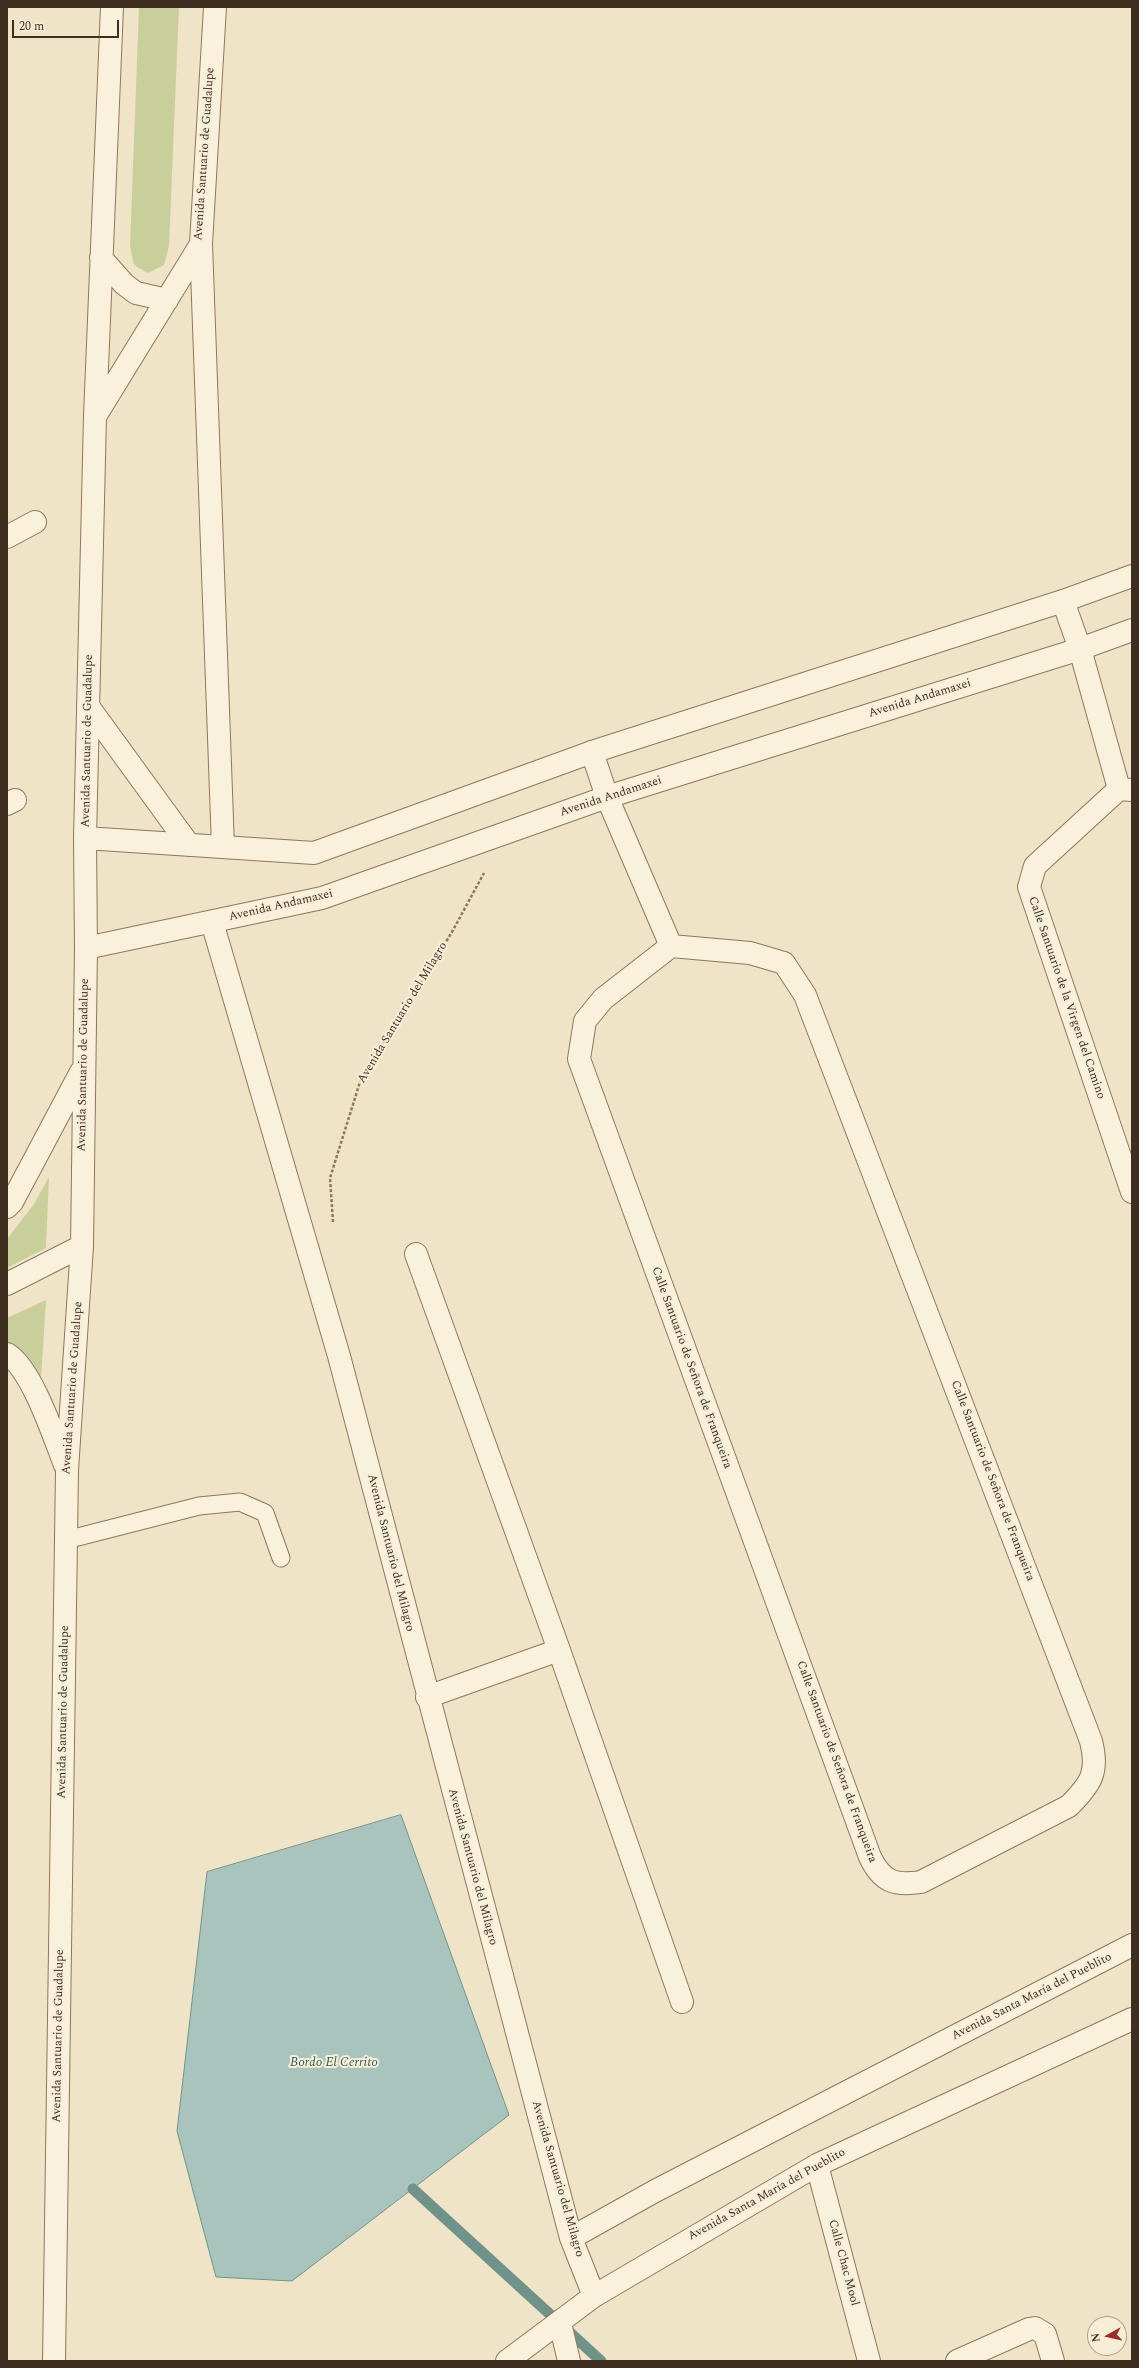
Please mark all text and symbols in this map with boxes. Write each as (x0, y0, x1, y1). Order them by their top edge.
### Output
scale bar (14, 12, 121, 38)
text: 20 m (19, 17, 44, 36)
street label: Avenida Santuario de Guadalupe (192, 67, 218, 241)
street label: Avenida Santuario de Guadalupe (79, 654, 97, 828)
street label: Avenida Andamaxei (867, 677, 973, 721)
street label: Avenida Andamaxei (558, 774, 664, 820)
street label: Avenida Andamaxei (228, 887, 334, 925)
street label: Calle Santuario de la Virgen del Camino (1024, 895, 1108, 1101)
street label: Avenida Santuario del Milagro (355, 940, 451, 1086)
street label: Avenida Santuario de Guadalupe (75, 978, 93, 1152)
street label: Calle Santuario de Señora de Franqueira (648, 1265, 734, 1471)
street label: Avenida Santuario de Guadalupe (60, 1301, 86, 1475)
street label: Calle Santuario de Señora de Franqueira (947, 1379, 1037, 1583)
street label: Avenida Santuario del Milagro (363, 1473, 417, 1633)
street label: Avenida Santuario de Guadalupe (55, 1625, 73, 1799)
street label: Calle Santuario de Señora de Franqueira (793, 1659, 879, 1865)
street label: Avenida Santuario del Milagro (444, 1787, 500, 1947)
street label: Avenida Santuario de Guadalupe (50, 1949, 68, 2123)
street label: Avenida Santa María del Pueblito (950, 1950, 1114, 2044)
water label: Bordo El Cerrito (290, 2055, 378, 2071)
street label: Avenida Santuario del Milagro (528, 2099, 586, 2259)
street label: Avenida Santa María del Pueblito (686, 2146, 848, 2244)
street label: Calle Chac Mool (825, 2218, 861, 2308)
north arrow (1087, 2316, 1127, 2356)
text: N (1087, 2332, 1105, 2343)

